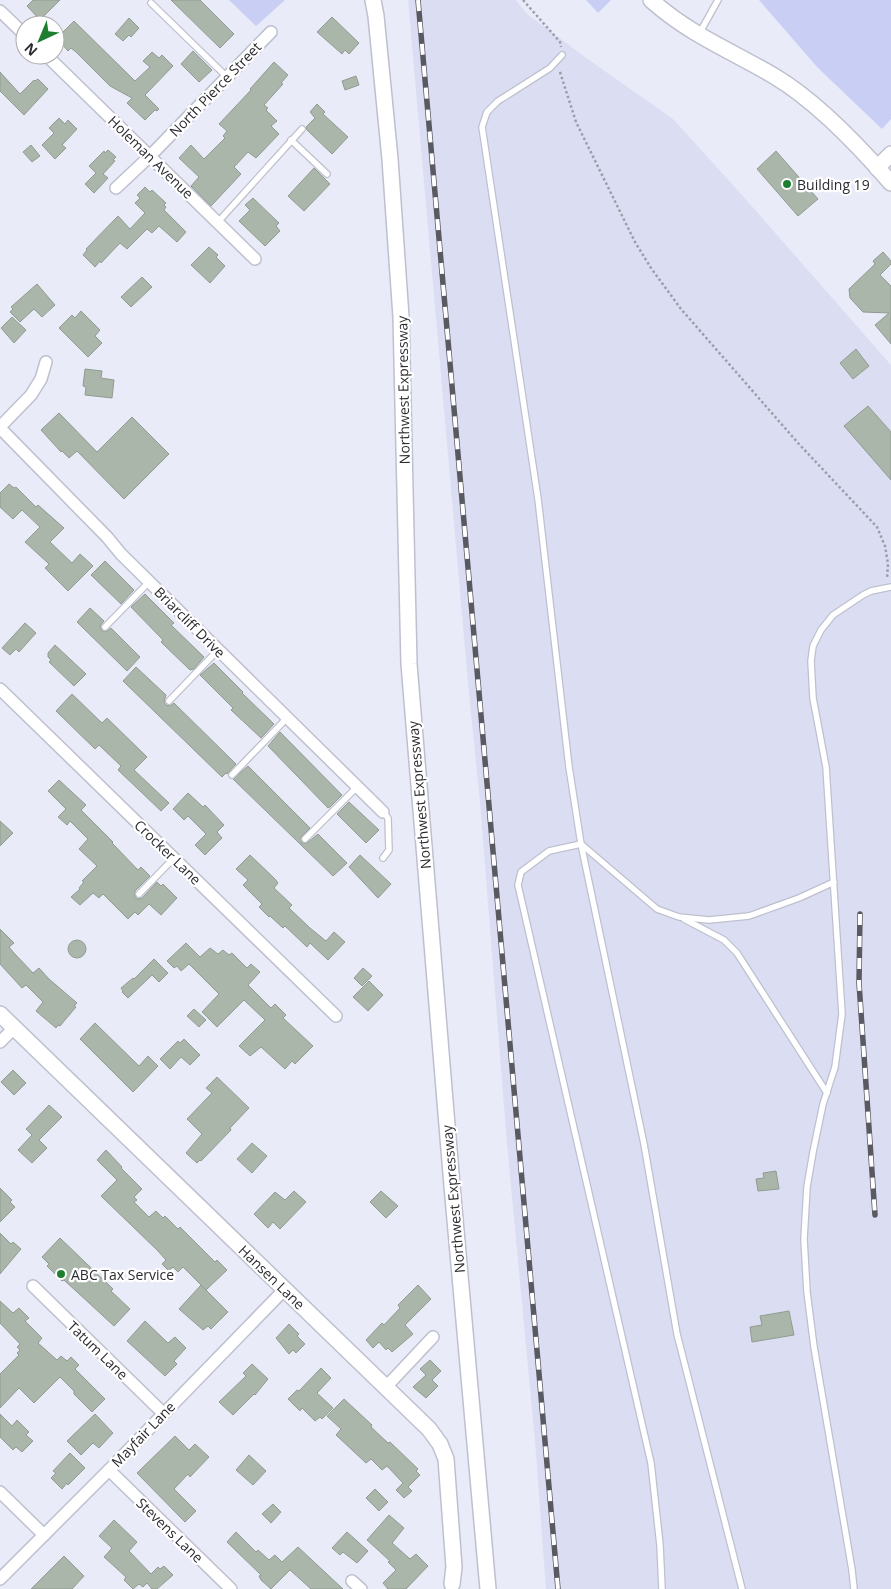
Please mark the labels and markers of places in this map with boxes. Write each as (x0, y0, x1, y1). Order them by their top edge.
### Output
place label: Building 19 (797, 175, 870, 194)
marker: Building 19 (781, 178, 793, 190)
place label: ABC Tax Service (71, 1265, 174, 1284)
marker: ABC Tax Service (55, 1268, 67, 1280)

